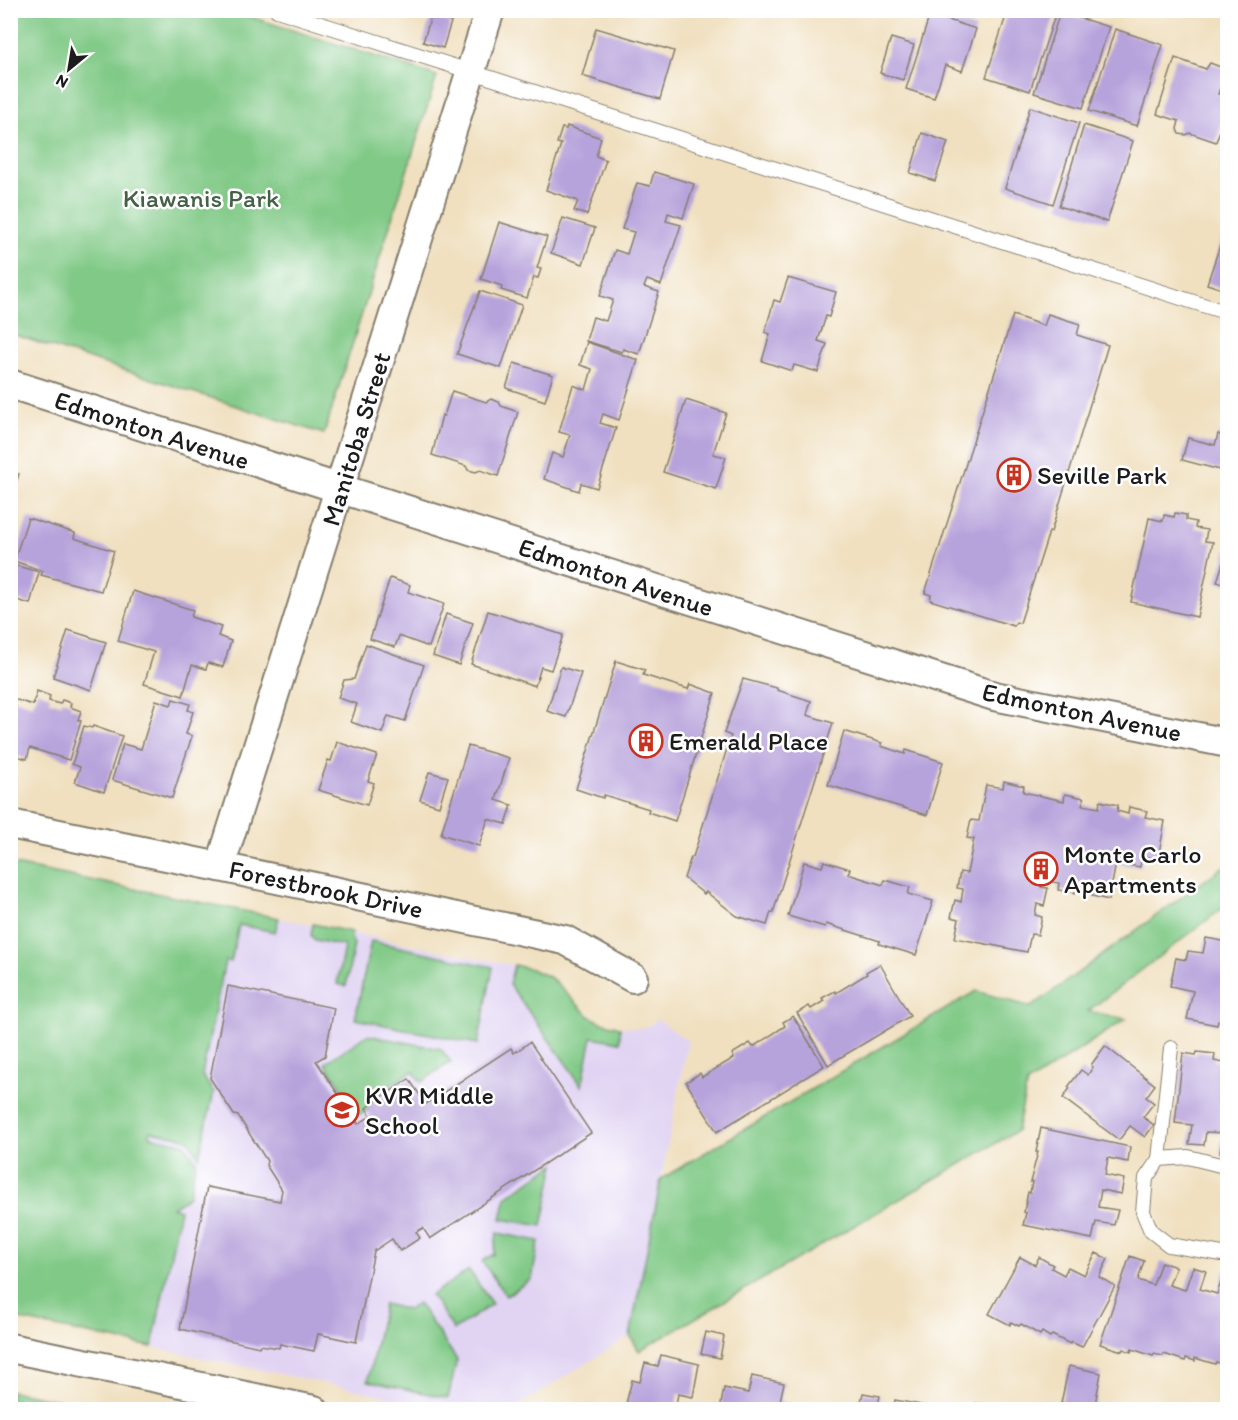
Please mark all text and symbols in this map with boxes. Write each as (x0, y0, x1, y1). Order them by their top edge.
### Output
north arrow (39, 39, 99, 99)
text: N (52, 71, 71, 92)
park label: Kiawanis Park (123, 182, 279, 214)
street label: Manitoba Street (314, 348, 398, 530)
street label: Edmonton Avenue (51, 383, 253, 477)
building icon: Seville Park (996, 457, 1032, 493)
place label: Seville Park (1037, 459, 1167, 491)
street label: Edmonton Avenue (515, 530, 717, 624)
street label: Edmonton Avenue (979, 675, 1185, 749)
building icon: Emerald Place (628, 723, 664, 759)
place label: Emerald Place (669, 725, 828, 757)
place label: Monte Carlo Apartments (1064, 838, 1202, 900)
building icon: Monte Carlo Apartments (1023, 851, 1059, 887)
street label: Forestbrook Drive (226, 853, 426, 925)
place label: KVR Middle School (365, 1079, 494, 1141)
school or university icon: KVR Middle School (324, 1092, 360, 1128)

